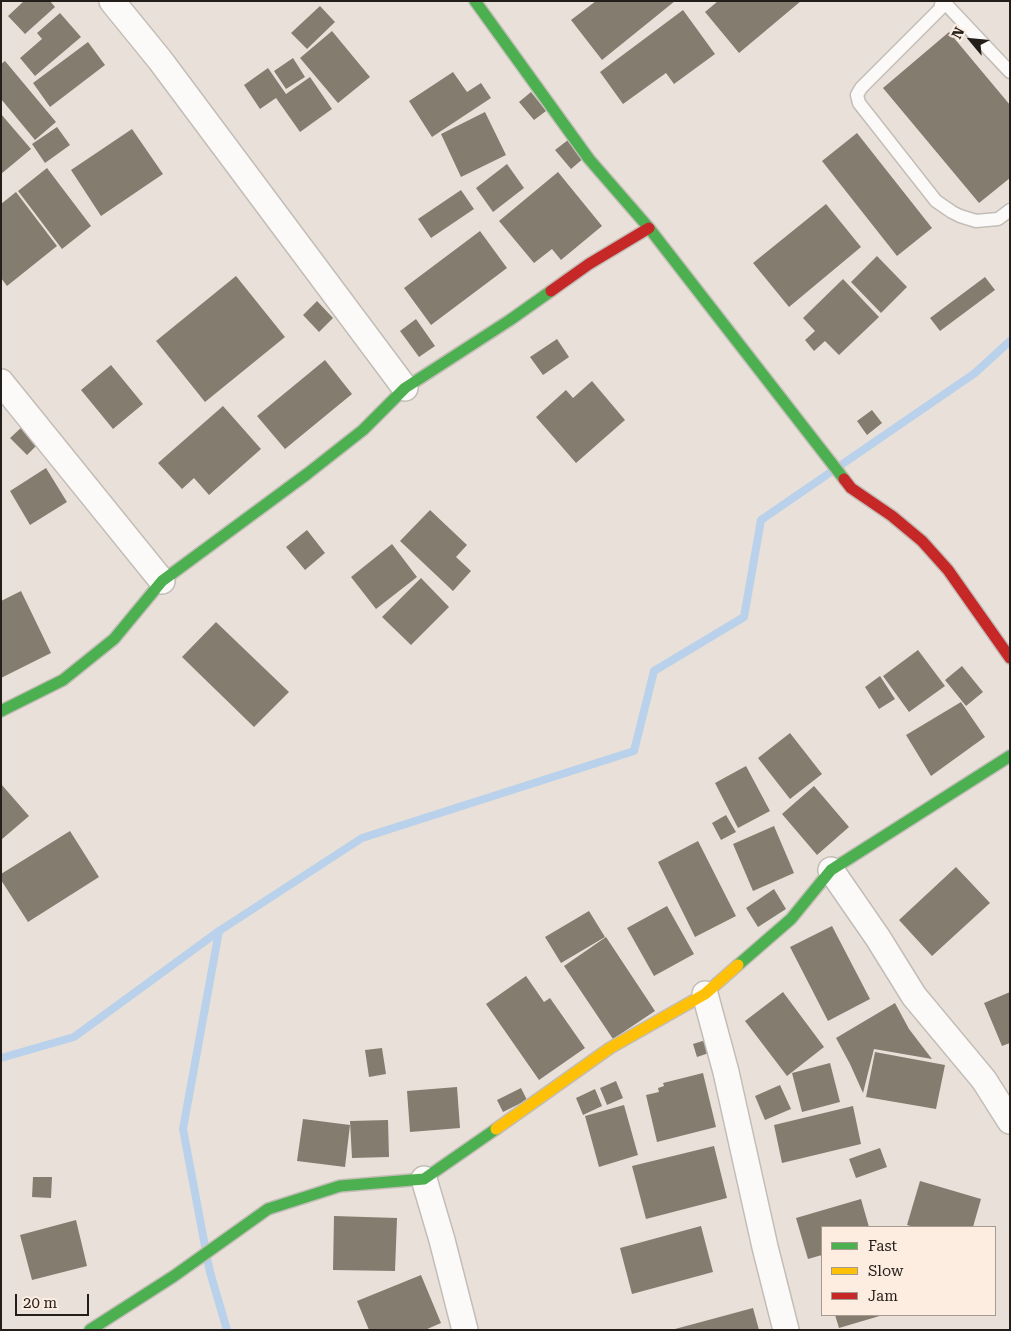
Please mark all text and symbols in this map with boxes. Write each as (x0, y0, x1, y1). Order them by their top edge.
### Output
north arrow (946, 15, 996, 65)
text: N (948, 24, 967, 41)
legend (821, 1226, 996, 1316)
text: Fast (868, 1237, 897, 1255)
text: Slow (868, 1262, 903, 1280)
scale bar (18, 1284, 91, 1316)
text: Jam (868, 1287, 898, 1305)
text: 20 m (23, 1294, 57, 1312)

